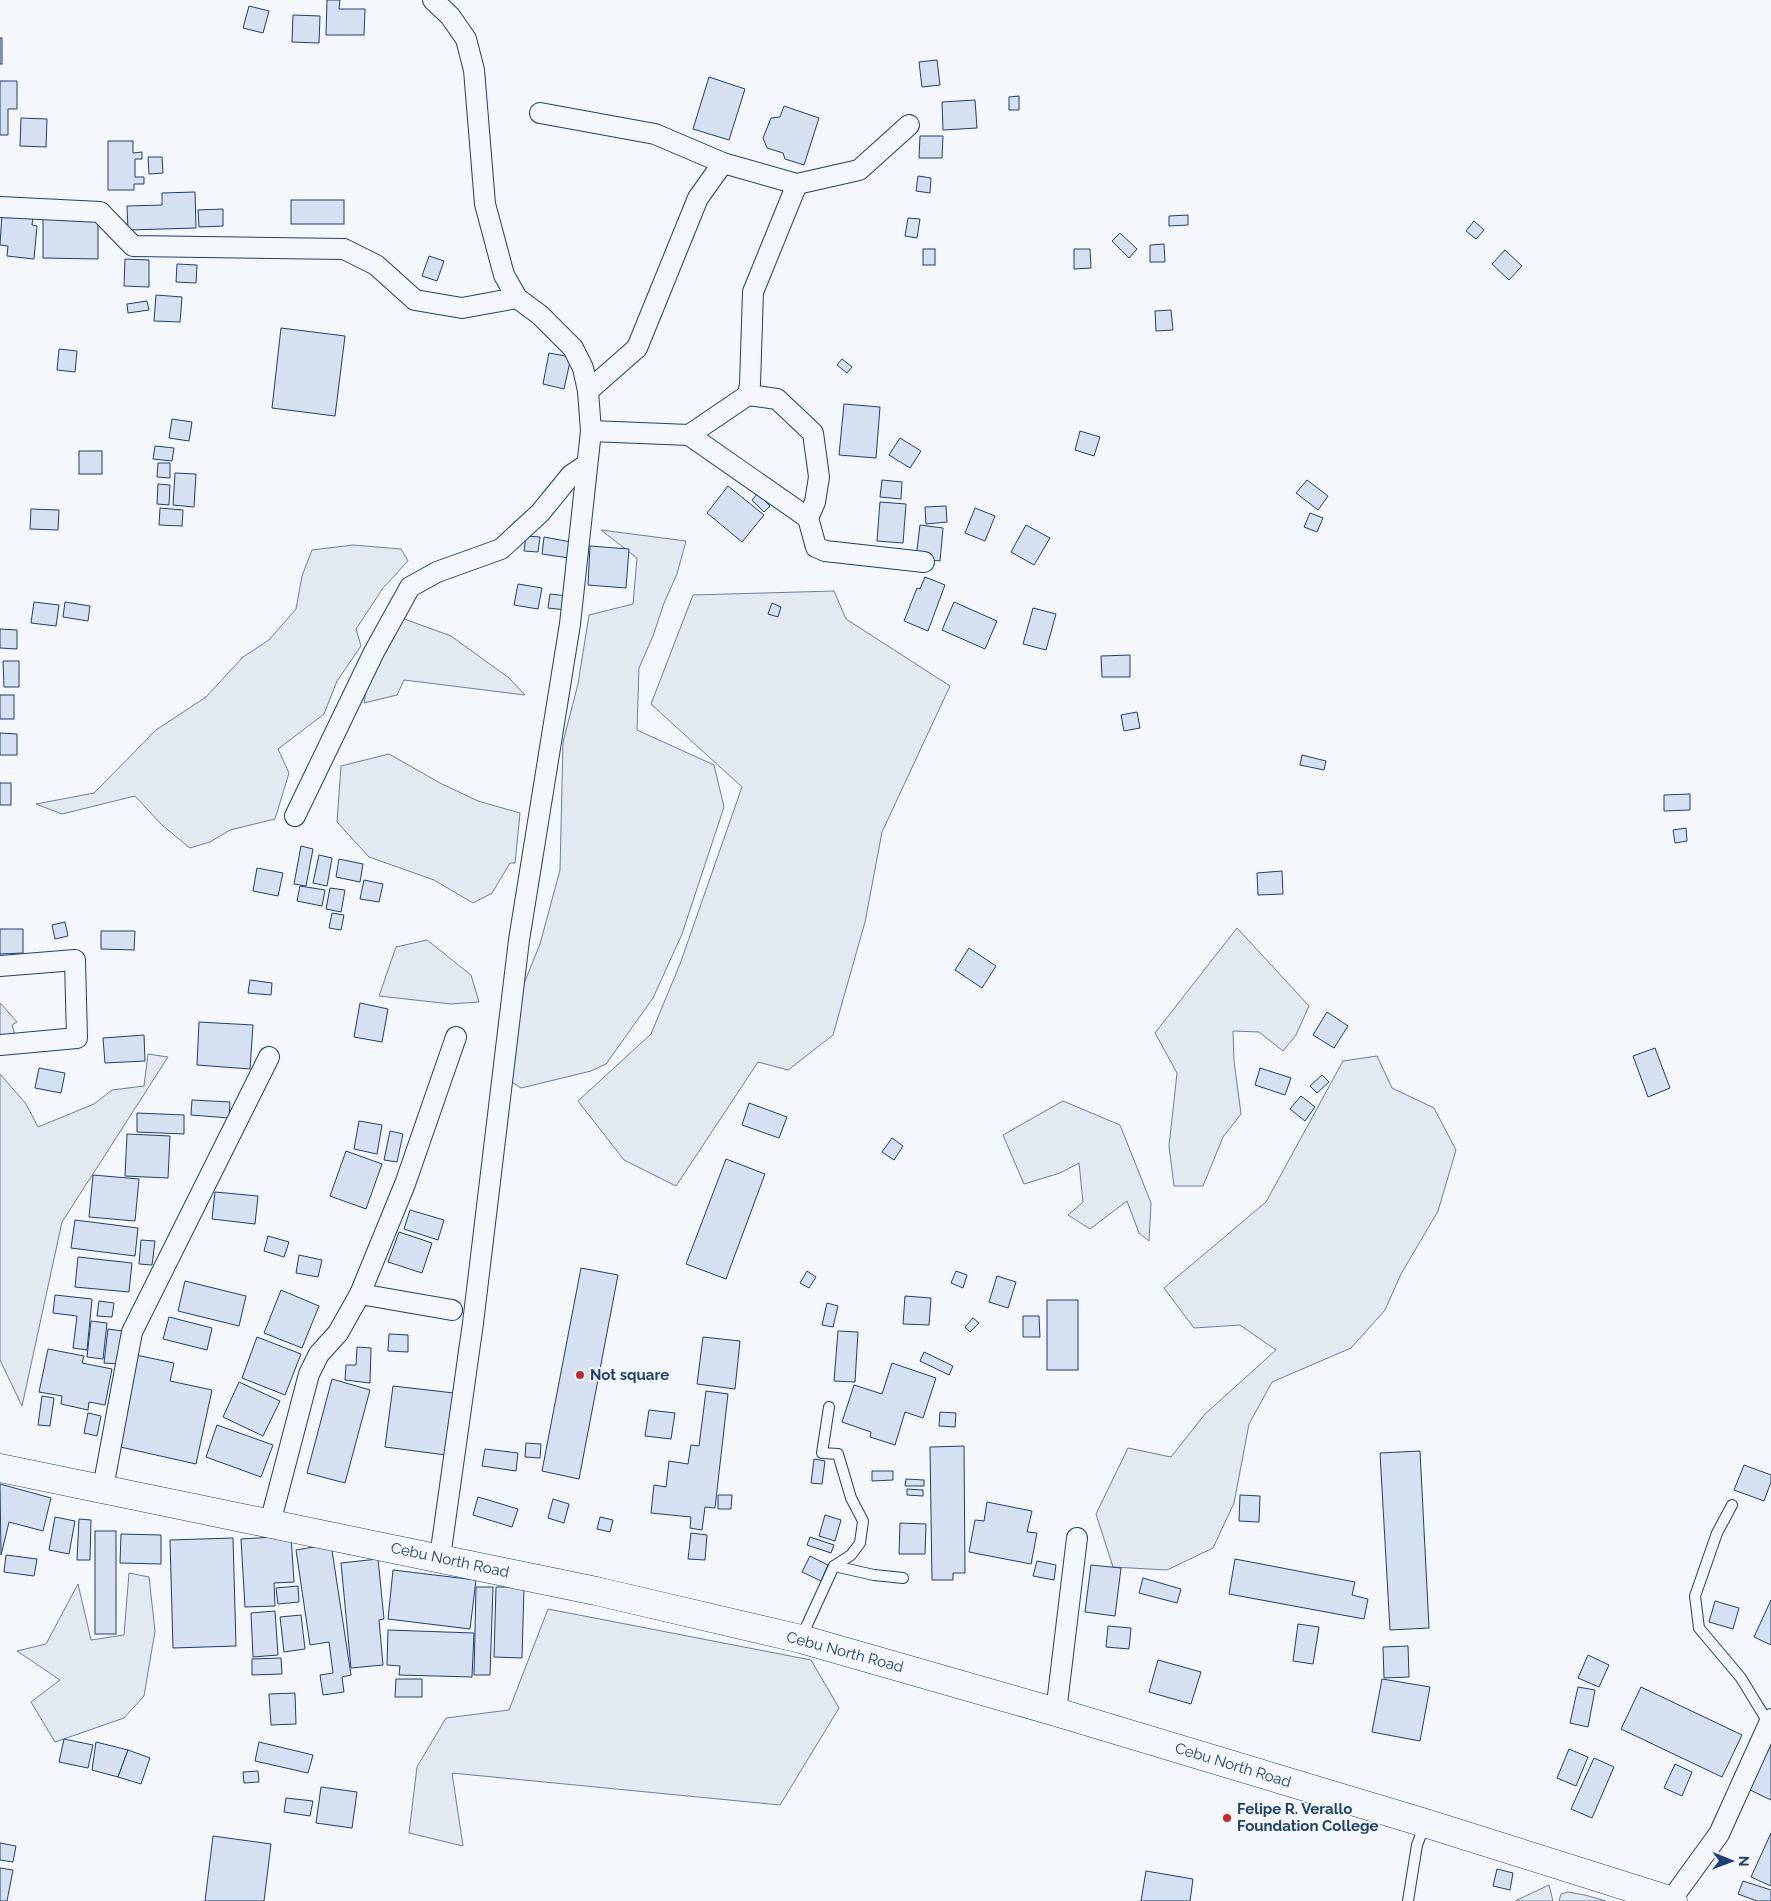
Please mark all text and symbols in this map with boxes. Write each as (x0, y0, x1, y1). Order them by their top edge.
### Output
place label: Not square (590, 1366, 669, 1384)
marker: Not square (574, 1369, 586, 1381)
street label: Cebu North Road (389, 1539, 511, 1581)
street label: Cebu North Road (785, 1628, 905, 1676)
street label: Cebu North Road (1173, 1739, 1293, 1791)
place label: Felipe R. Verallo Foundation College (1237, 1800, 1378, 1835)
marker: Felipe R. Verallo Foundation College (1221, 1812, 1233, 1824)
north arrow (1706, 1836, 1756, 1886)
text: N (1736, 1856, 1752, 1867)

